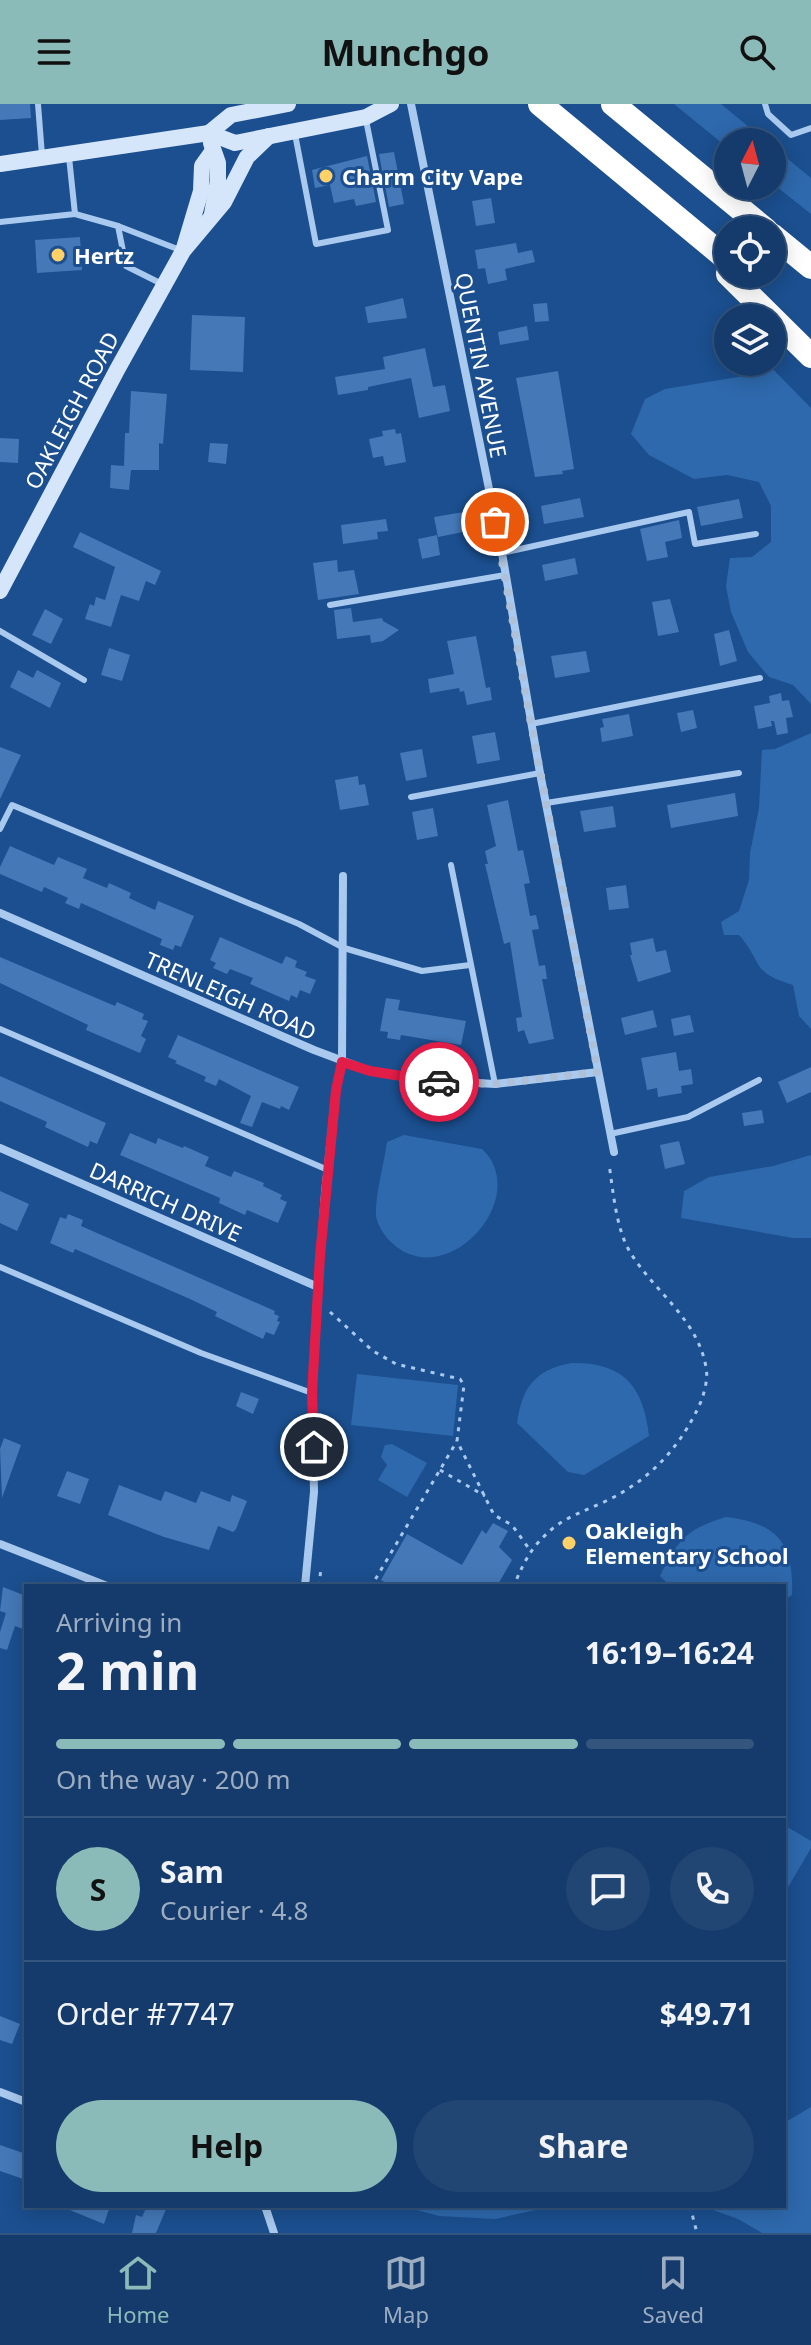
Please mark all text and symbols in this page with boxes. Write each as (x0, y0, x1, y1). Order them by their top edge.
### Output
text: Munchgo (322, 28, 489, 77)
icon: menu (32, 30, 76, 74)
icon: search (735, 30, 779, 74)
north arrow (714, 128, 786, 200)
map controls (714, 128, 786, 376)
place label: Charm City Vape (342, 161, 523, 191)
marker: Charm City Vape (317, 167, 335, 185)
button: locate (714, 216, 786, 288)
place label: Hertz (74, 240, 134, 270)
marker: Hertz (49, 246, 67, 264)
street label: QUENTIN AVENUE (449, 270, 515, 460)
button: layers (714, 304, 786, 376)
street label: OAKLEIGH ROAD (17, 326, 125, 494)
pin (461, 488, 529, 556)
icon: bag (473, 500, 517, 544)
street label: TRENLEIGH ROAD (141, 944, 321, 1046)
courier (399, 1042, 479, 1122)
icon: car (417, 1060, 461, 1104)
street label: DARRICH DRIVE (85, 1154, 247, 1248)
pin (280, 1413, 348, 1481)
icon: home (292, 1425, 336, 1469)
place label: Oakleigh Elementary School (585, 1515, 789, 1570)
marker: Oakleigh Elementary School (560, 1534, 578, 1552)
text: Arriving in (56, 1604, 182, 1640)
text: 16:19–16:24 (585, 1632, 754, 1673)
text: 2 min (56, 1634, 199, 1705)
text: On the way · 200 m (56, 1761, 290, 1797)
button: chat (566, 1847, 650, 1931)
button: phone (670, 1847, 754, 1931)
text: Sam (160, 1851, 224, 1892)
text: S (90, 1869, 106, 1910)
text: Courier · 4.8 (160, 1892, 308, 1928)
text: Order #7747 (56, 1993, 235, 2034)
text: $49.71 (660, 1993, 754, 2034)
button: Help (56, 2100, 397, 2192)
button: Share (413, 2100, 754, 2192)
tab: Home (107, 2251, 169, 2329)
tab: Map (383, 2251, 429, 2329)
tab: Saved (643, 2251, 704, 2329)

